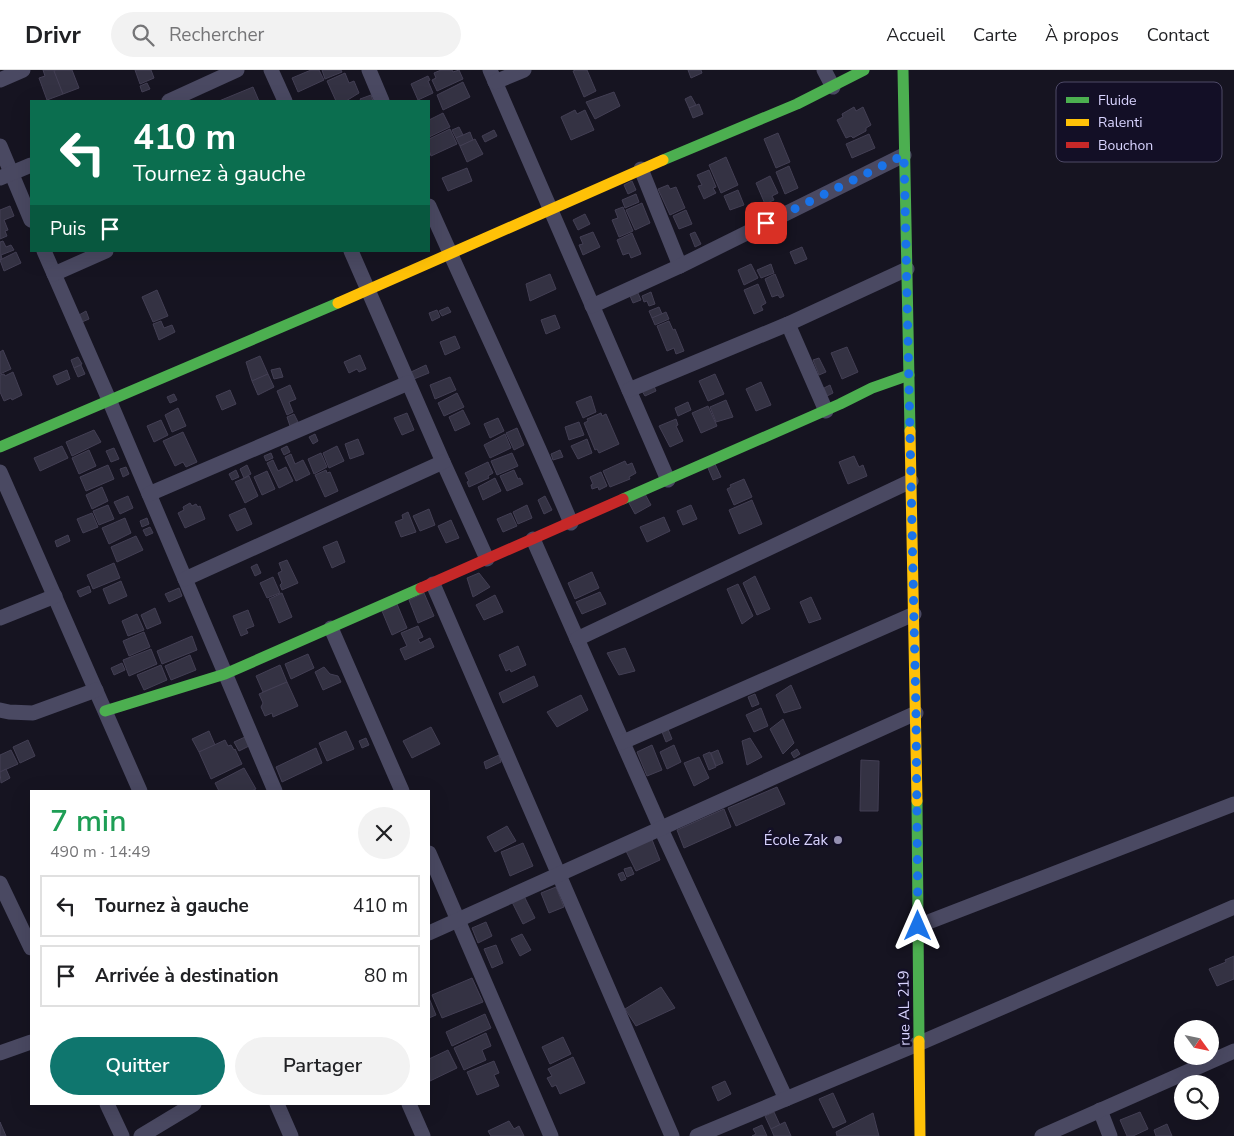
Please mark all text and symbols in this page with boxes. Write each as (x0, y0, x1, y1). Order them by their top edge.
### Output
search box (111, 12, 461, 57)
text: Drivr (25, 19, 81, 51)
icon: search (129, 21, 157, 49)
text: Rechercher (169, 22, 264, 48)
text: Accueil (886, 23, 945, 47)
text: Carte (973, 23, 1017, 47)
text: À propos (1045, 23, 1119, 47)
text: Contact (1147, 23, 1209, 47)
legend (1056, 82, 1222, 162)
text: Fluide (1098, 91, 1137, 110)
text: Ralenti (1098, 113, 1142, 132)
text: 410 m (133, 114, 236, 161)
icon: left (50, 120, 115, 185)
text: Bouchon (1098, 136, 1153, 155)
text: Tournez à gauche (133, 159, 306, 189)
pin (745, 202, 787, 244)
icon: arrive (752, 209, 780, 237)
icon: arrive (96, 215, 124, 243)
text: Puis (50, 216, 86, 242)
text: 7 min (50, 801, 126, 842)
button: close (358, 807, 410, 859)
place label: École Zak (764, 830, 828, 850)
marker: École Zak (832, 834, 844, 846)
text: 490 m · 14:49 (50, 841, 151, 863)
icon: left (52, 892, 80, 920)
text: Tournez à gauche (95, 893, 249, 919)
text: 410 m (353, 893, 408, 919)
position arrow (891, 899, 943, 951)
icon: arrive (52, 962, 80, 990)
text: Arrivée à destination (95, 963, 279, 989)
text: 80 m (364, 963, 408, 989)
street label: rue AL 219 (893, 970, 915, 1046)
north arrow (1174, 1020, 1219, 1065)
map controls (1174, 1020, 1219, 1120)
button: Quitter (50, 1037, 225, 1095)
button: Partager (235, 1037, 410, 1095)
button: search (1174, 1075, 1219, 1120)

